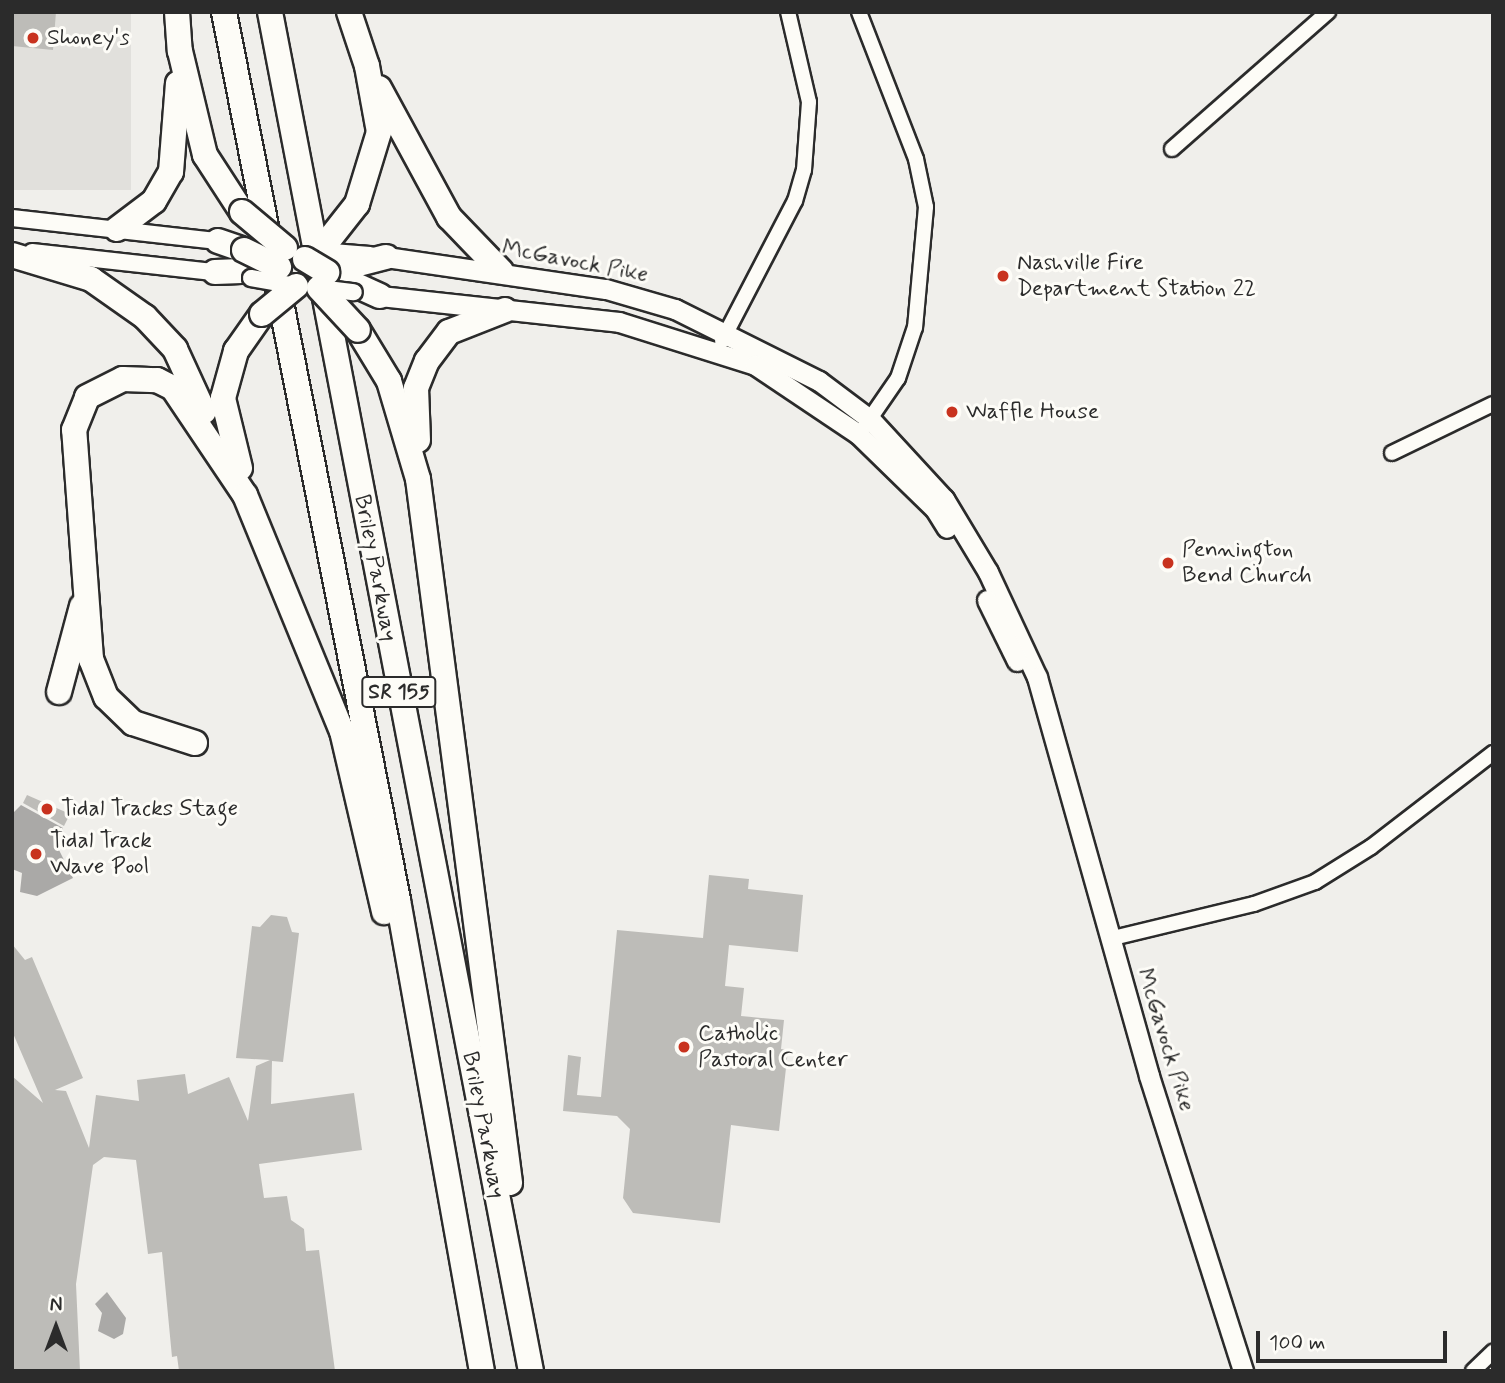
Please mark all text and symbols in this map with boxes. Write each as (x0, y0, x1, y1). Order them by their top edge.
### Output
place label: Shoney's (47, 24, 130, 52)
marker: Shoney's (25, 30, 41, 46)
street label: McGavock Pike (500, 234, 650, 290)
place label: Nashville Fire Department Station 22 (1017, 249, 1254, 303)
marker: Nashville Fire Department Station 22 (995, 268, 1011, 284)
place label: Waffle House (966, 398, 1094, 426)
marker: Waffle House (944, 404, 960, 420)
street label: Briley Parkway (347, 493, 403, 643)
place label: Pennington Bend Church (1182, 536, 1312, 590)
marker: Pennington Bend Church (1160, 555, 1176, 571)
road number: SR 155 (360, 674, 438, 710)
place label: Tidal Tracks Stage (61, 795, 234, 823)
marker: Tidal Tracks Stage (39, 801, 55, 817)
place label: Tidal Track Wave Pool (50, 827, 152, 881)
marker: Tidal Track Wave Pool (28, 846, 44, 862)
street label: McGavock Pike (1130, 965, 1200, 1115)
place label: Catholic Pastoral Center (698, 1020, 851, 1074)
marker: Catholic Pastoral Center (676, 1039, 692, 1055)
street label: Briley Parkway (455, 1050, 511, 1200)
north arrow (21, 1292, 91, 1362)
text: N (50, 1293, 62, 1318)
scale bar (1260, 1316, 1451, 1360)
text: 100 m (1269, 1329, 1325, 1357)

